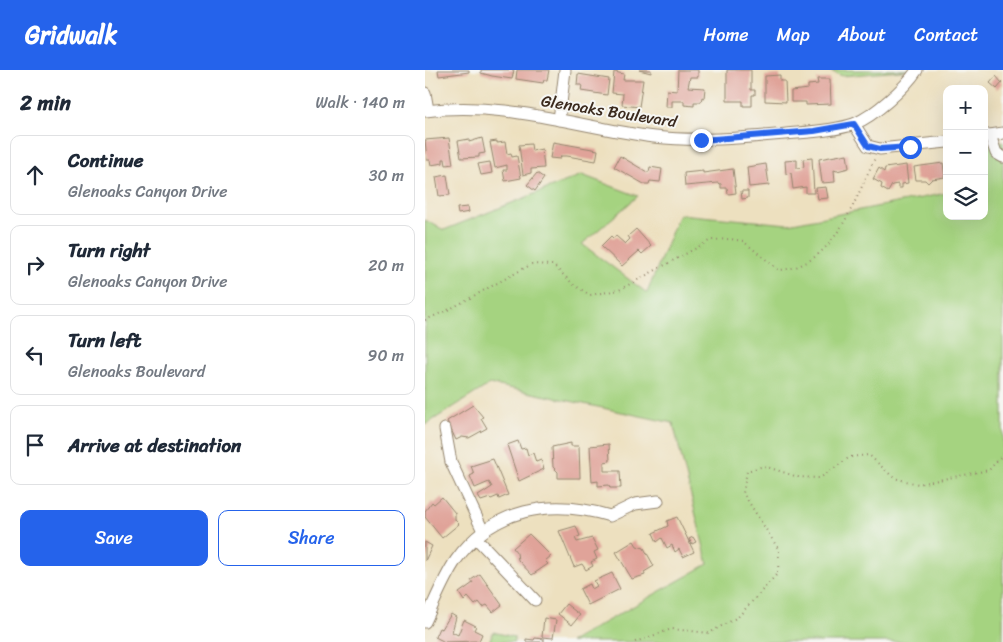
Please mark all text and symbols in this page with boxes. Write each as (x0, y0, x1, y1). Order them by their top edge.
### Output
text: Gridwalk (25, 14, 117, 56)
text: Home (704, 19, 749, 51)
text: Map (777, 19, 810, 51)
text: About (838, 19, 886, 51)
text: Contact (914, 19, 978, 51)
text: 2 min (20, 84, 71, 122)
map controls (943, 85, 988, 220)
button: + (943, 85, 988, 130)
street label: Glenoaks Boulevard (539, 86, 681, 136)
text: Walk · 140 m (316, 88, 405, 117)
route end (690, 129, 713, 152)
button: − (943, 130, 988, 175)
route start (899, 136, 922, 159)
text: Continue (68, 144, 144, 177)
icon: ahead (21, 161, 49, 189)
text: 30 m (369, 161, 404, 190)
button: layers (943, 175, 988, 220)
text: Glenoaks Canyon Drive (68, 177, 228, 206)
text: Turn right (68, 234, 150, 267)
icon: right (21, 251, 49, 279)
text: 20 m (368, 251, 404, 280)
text: Glenoaks Canyon Drive (68, 267, 228, 296)
text: Turn left (68, 324, 141, 357)
icon: left (21, 341, 49, 369)
text: 90 m (368, 341, 404, 370)
text: Glenoaks Boulevard (68, 357, 205, 386)
text: Arrive at destination (68, 429, 241, 462)
icon: arrive (21, 431, 49, 459)
button: Save (20, 510, 208, 566)
button: Share (218, 510, 405, 566)

